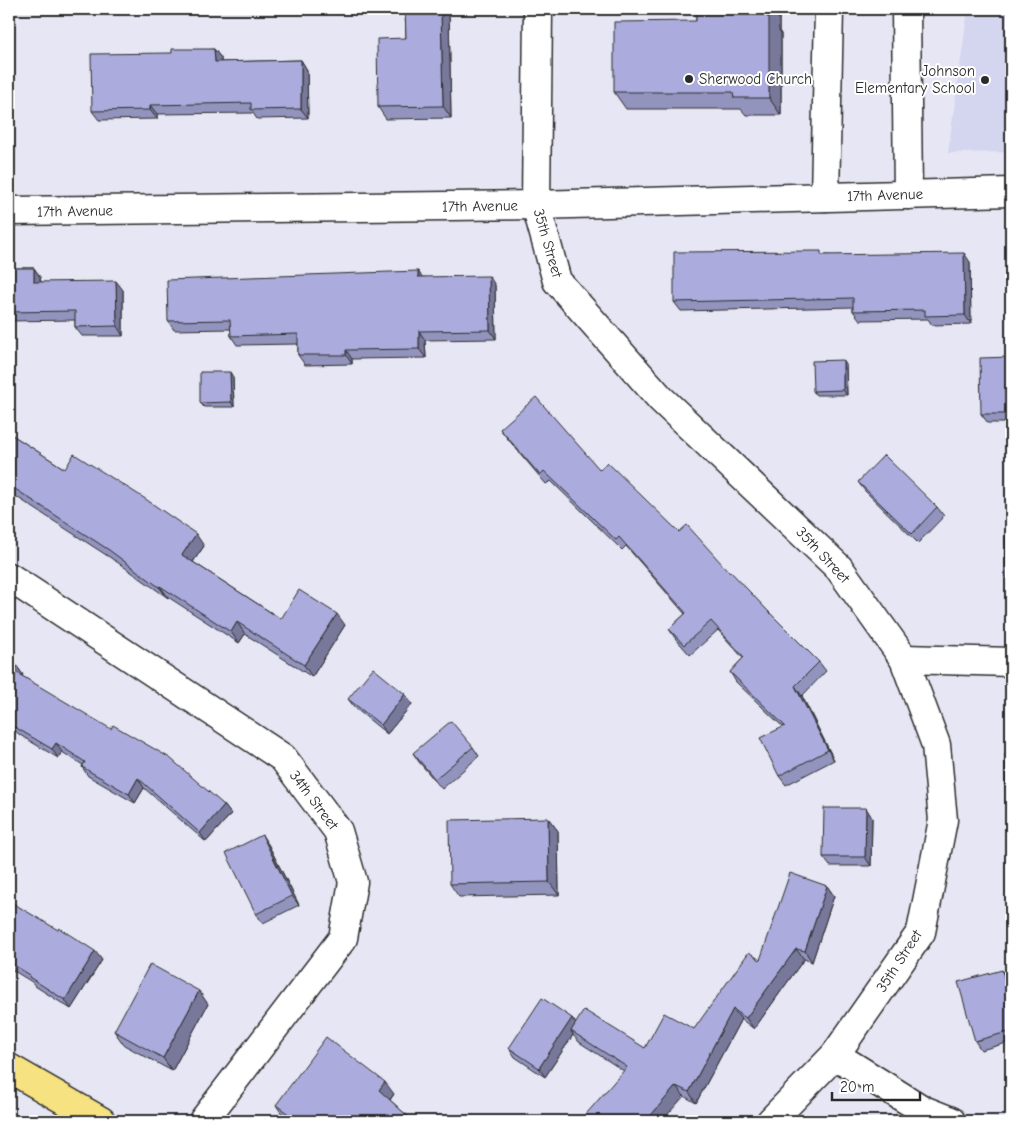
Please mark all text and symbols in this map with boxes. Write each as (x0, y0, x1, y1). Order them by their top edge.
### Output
place label: Johnson Elementary School (855, 62, 975, 97)
place label: Sherwood Church (699, 70, 812, 88)
marker: Sherwood Church (683, 73, 695, 85)
marker: Johnson Elementary School (979, 74, 991, 86)
street label: 17th Avenue (847, 185, 924, 205)
street label: 17th Avenue (442, 196, 519, 216)
street label: 17th Avenue (37, 201, 114, 221)
street label: 35th Street (530, 207, 567, 280)
street label: 35th Street (792, 523, 854, 587)
street label: 34th Street (286, 767, 343, 834)
street label: 35th Street (872, 926, 926, 996)
scale bar (832, 1070, 920, 1102)
text: 20 m (840, 1078, 874, 1096)

